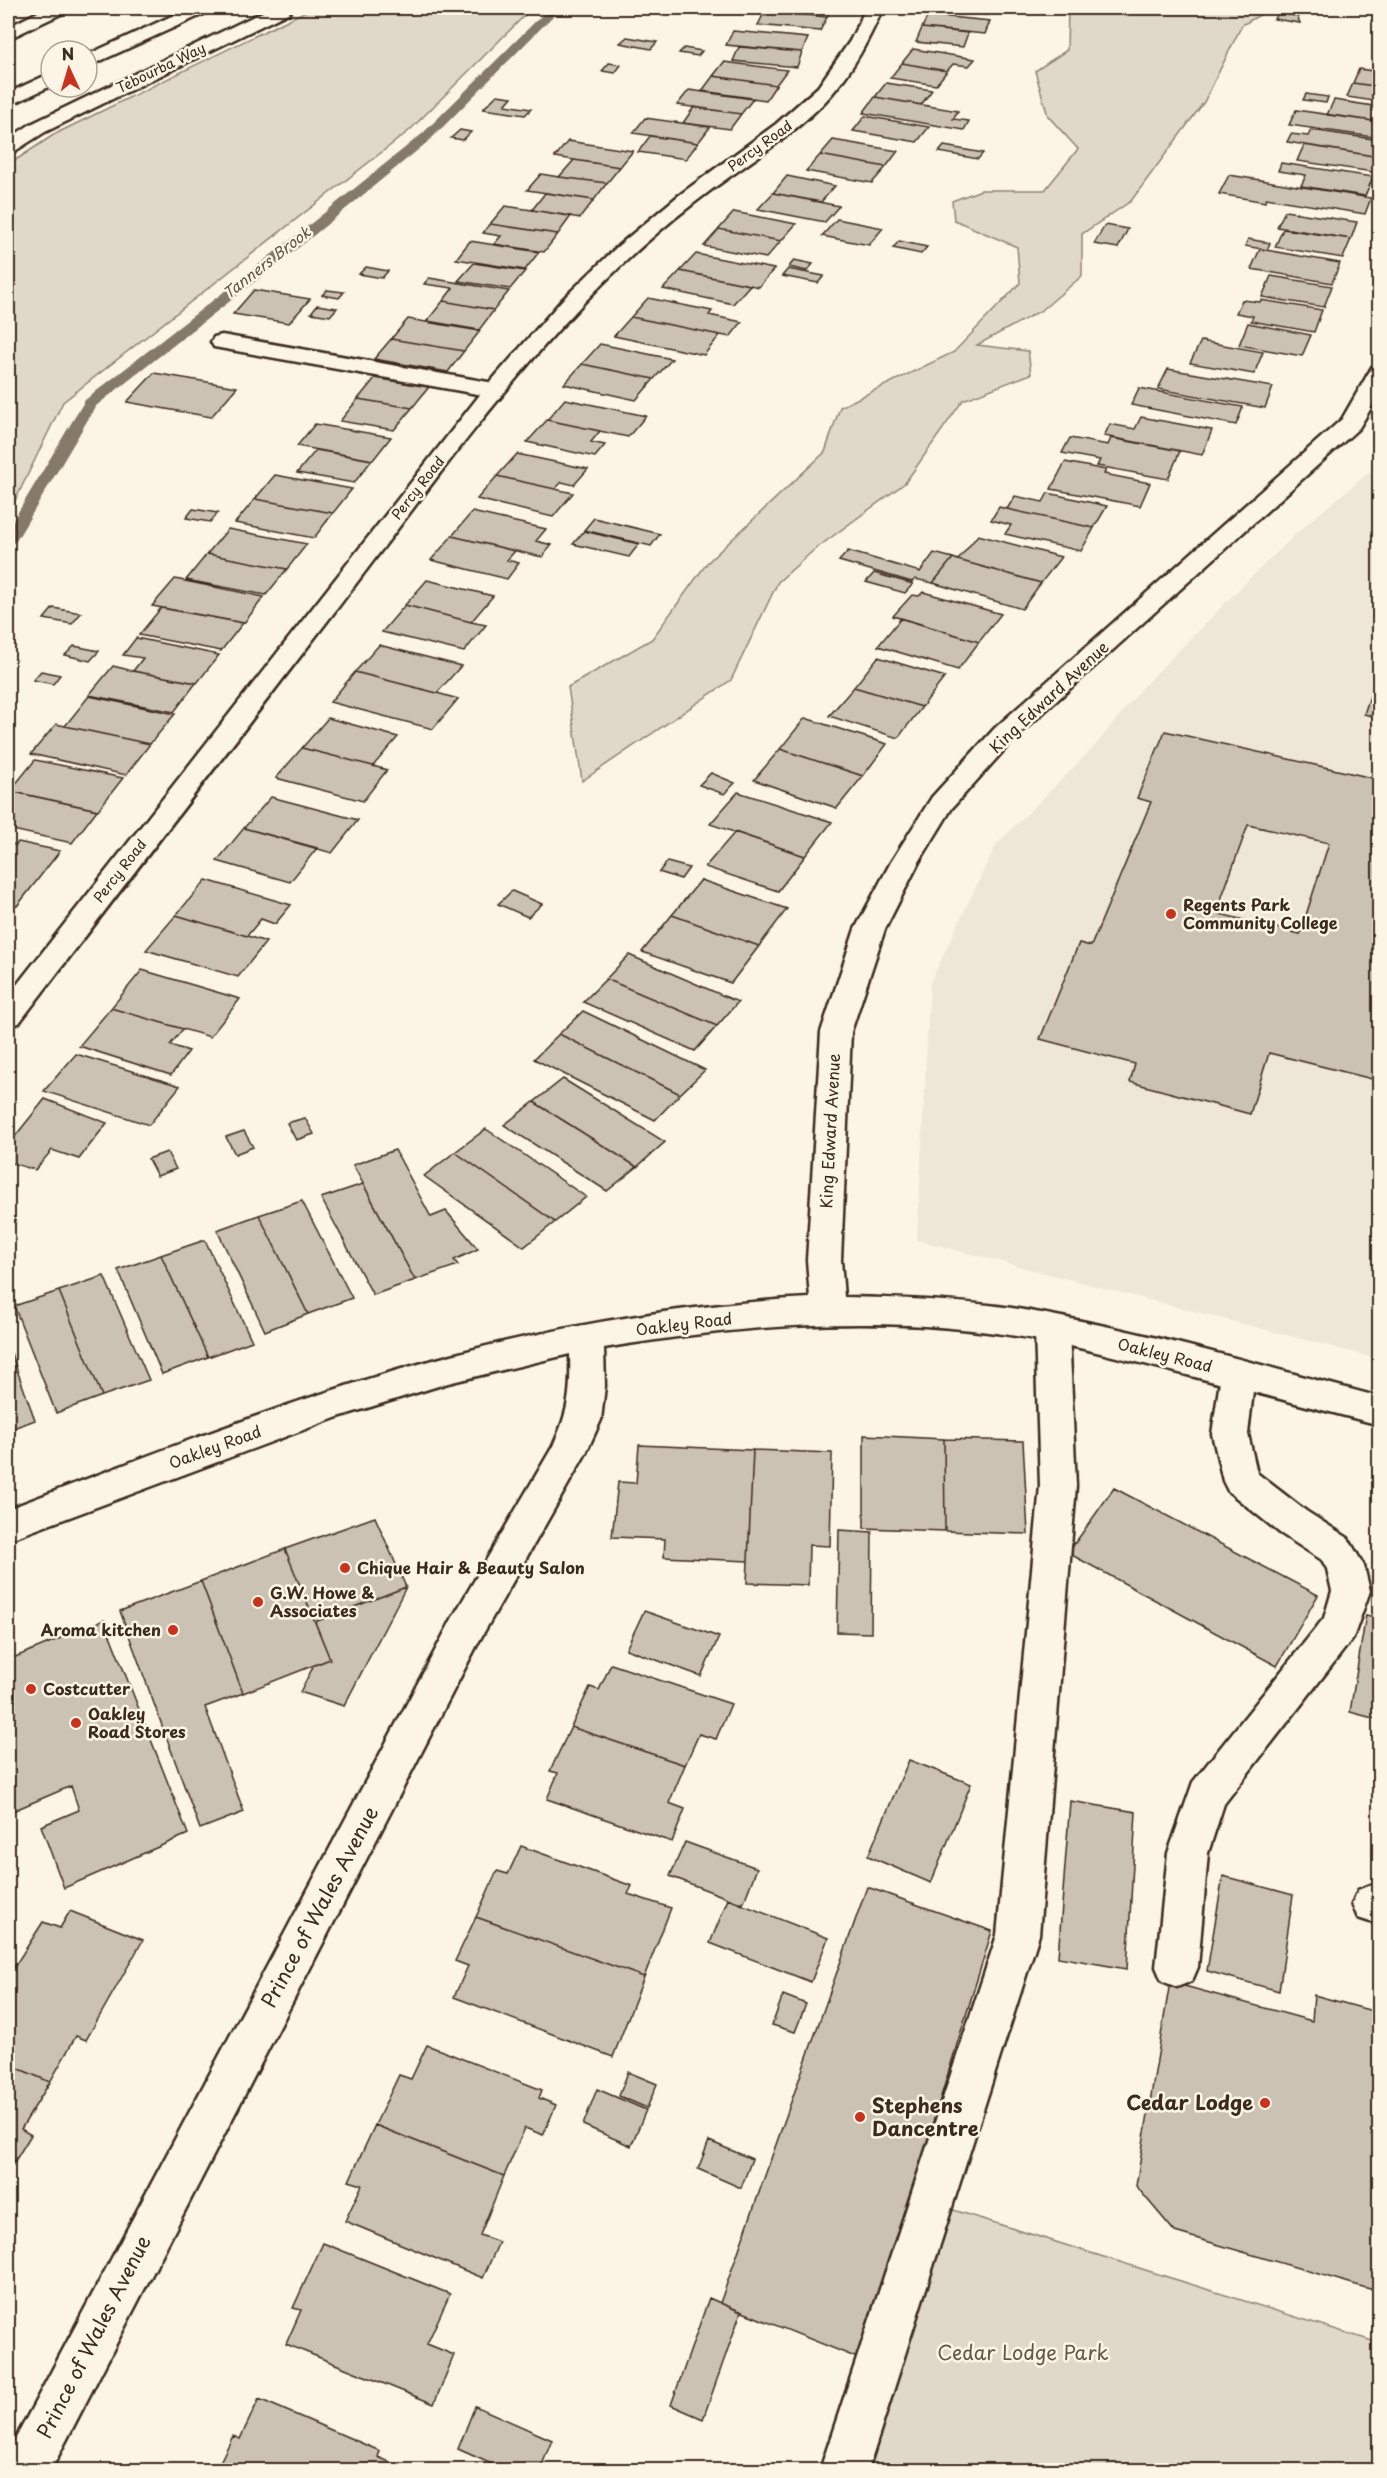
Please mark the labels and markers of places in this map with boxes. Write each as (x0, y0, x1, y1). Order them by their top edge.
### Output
place label: Regents Park Community College (1183, 892, 1338, 934)
marker: Regents Park Community College (1164, 907, 1178, 921)
place label: Chique Hair & Beauty Salon (357, 1555, 585, 1579)
marker: Chique Hair & Beauty Salon (338, 1561, 352, 1575)
place label: G.W. Howe & Associates (270, 1580, 374, 1622)
marker: G.W. Howe & Associates (251, 1595, 265, 1609)
place label: Aroma kitchen (41, 1617, 161, 1641)
marker: Aroma kitchen (166, 1623, 180, 1637)
place label: Costcutter (43, 1676, 131, 1700)
marker: Costcutter (24, 1682, 38, 1696)
place label: Oakley Road Stores (88, 1701, 186, 1743)
marker: Oakley Road Stores (69, 1716, 83, 1730)
place label: Cedar Lodge (1126, 2087, 1253, 2117)
place label: Stephens Dancentre (872, 2090, 979, 2143)
marker: Cedar Lodge (1258, 2096, 1272, 2110)
marker: Stephens Dancentre (853, 2110, 867, 2124)

